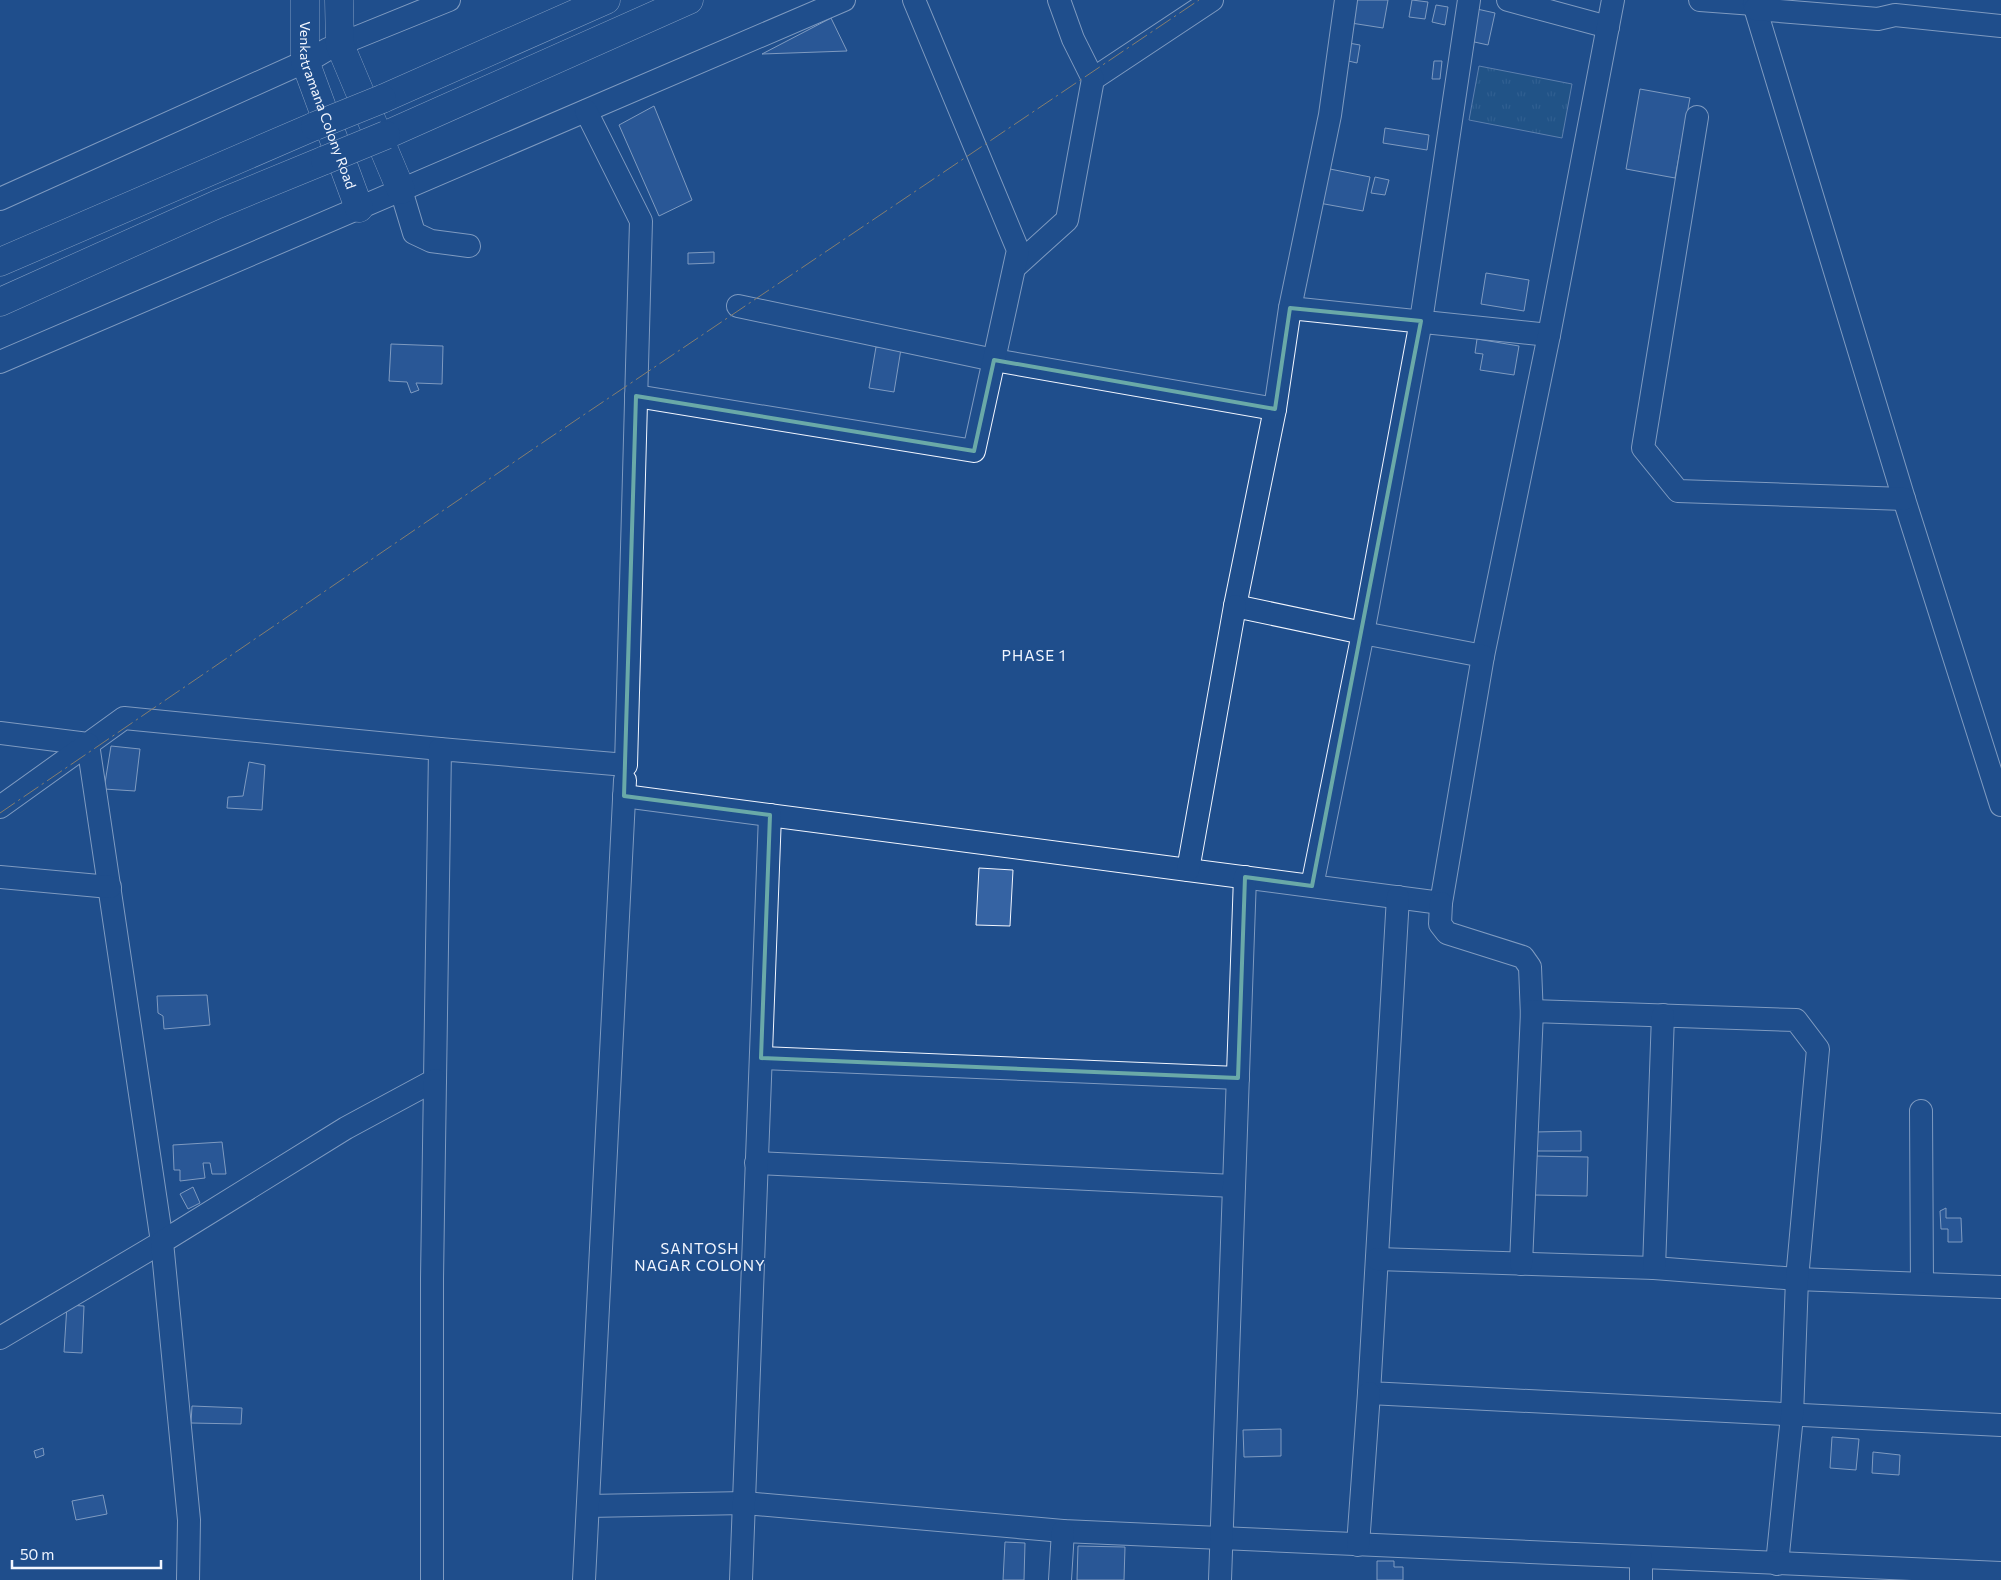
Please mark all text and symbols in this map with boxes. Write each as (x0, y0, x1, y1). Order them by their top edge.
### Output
street label: Venkatramana Colony Road (297, 21, 360, 191)
district label: PHASE 1 (1002, 646, 1067, 664)
district label: SANTOSH NAGAR COLONY (634, 1239, 766, 1274)
scale bar (12, 1538, 161, 1570)
text: 50 m (20, 1545, 54, 1563)

